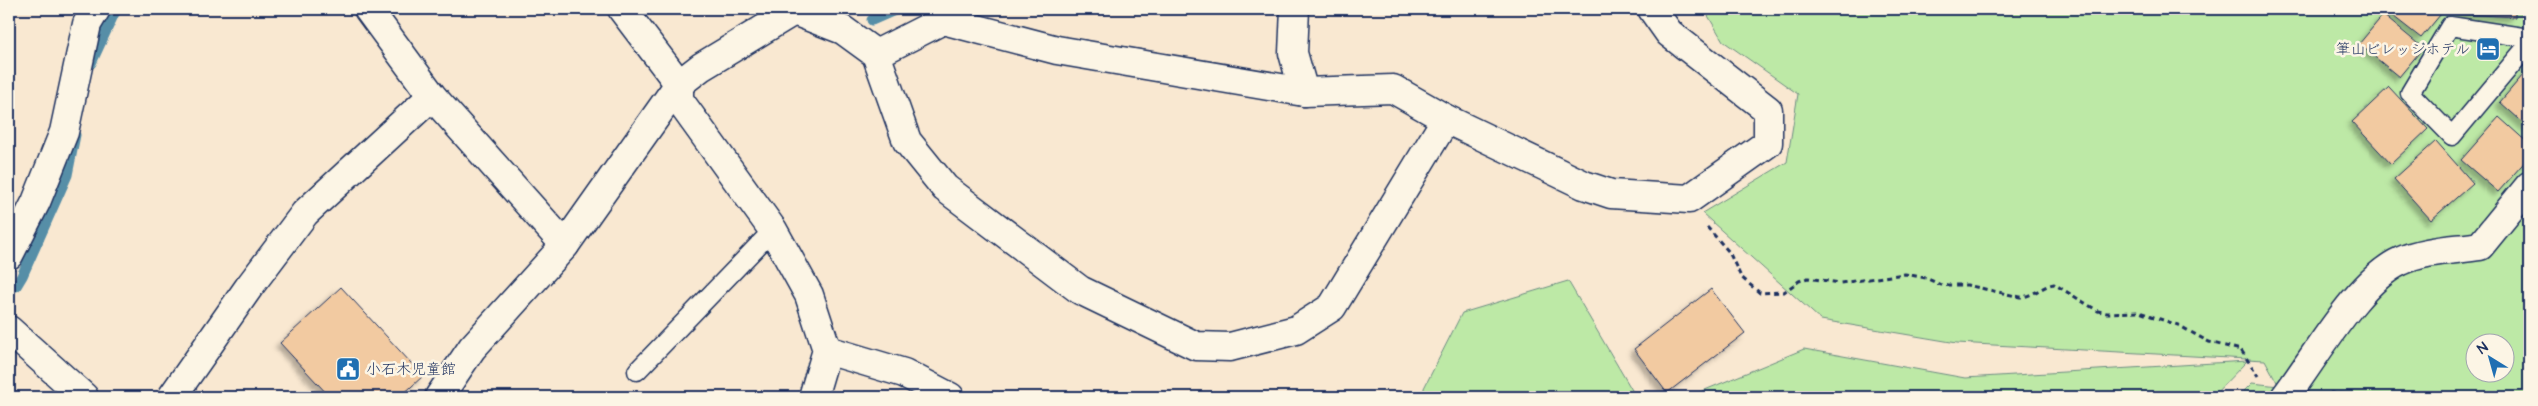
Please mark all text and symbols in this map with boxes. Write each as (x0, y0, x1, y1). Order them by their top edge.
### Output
hotel icon: 筆山ビレッジホテル (2475, 36, 2501, 62)
place label: 筆山ビレッジホテル (2336, 39, 2470, 60)
north arrow (2466, 334, 2516, 384)
text: N (2473, 338, 2492, 359)
public building icon: 小石木児童館 (335, 356, 361, 382)
place label: 小石木児童館 (366, 359, 456, 380)

